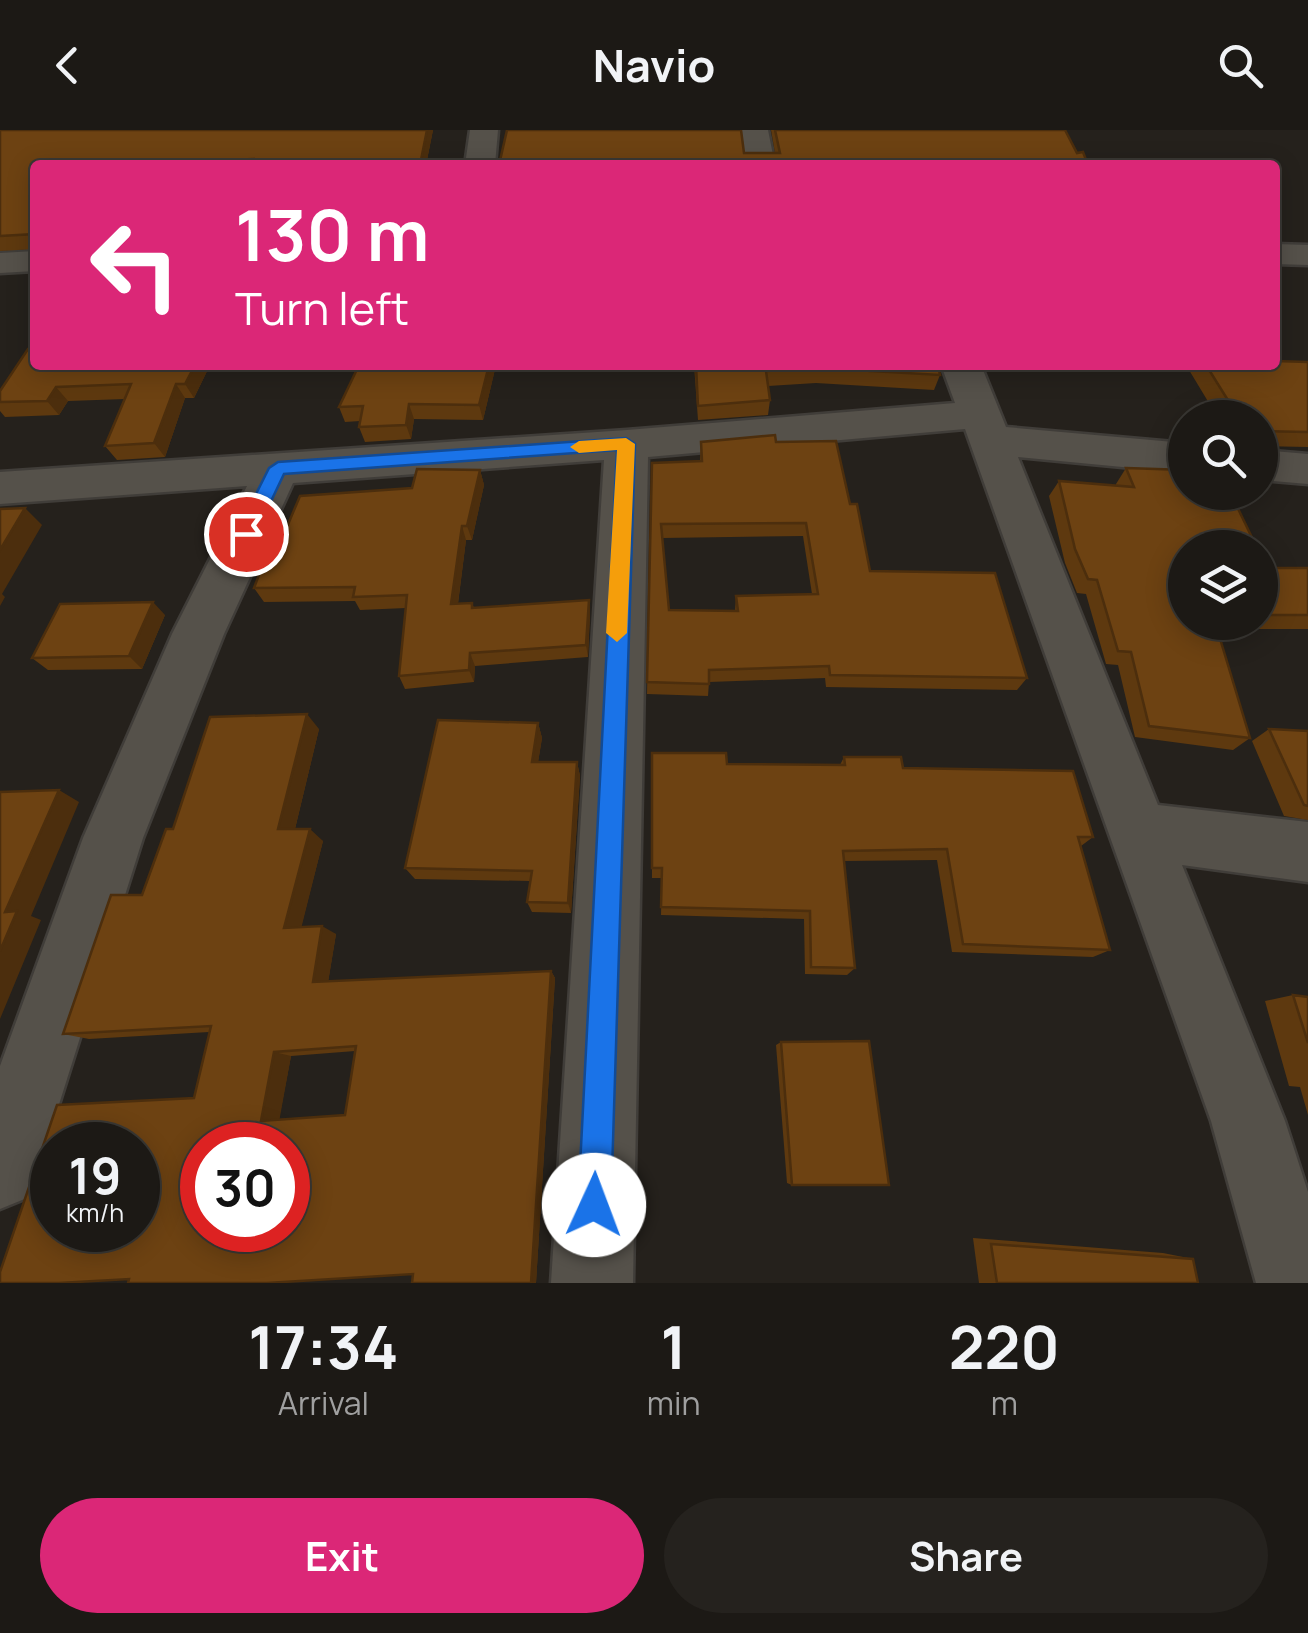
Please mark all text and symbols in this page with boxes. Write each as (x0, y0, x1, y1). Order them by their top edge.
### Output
text: Navio (593, 34, 715, 96)
icon: back (40, 38, 95, 93)
icon: search (1213, 38, 1268, 93)
text: 130 m (235, 186, 429, 282)
icon: left (70, 200, 200, 330)
text: Turn left (235, 277, 409, 339)
map controls (1168, 400, 1278, 640)
button: search (1168, 400, 1278, 510)
pin (204, 492, 289, 577)
icon: arrive (219, 507, 274, 562)
button: layers (1168, 530, 1278, 640)
speed limit sign: 30 (180, 1122, 310, 1252)
text: 19 (69, 1141, 121, 1209)
position arrow (542, 1153, 646, 1257)
text: km/h (66, 1195, 124, 1230)
text: 17:34 (248, 1305, 399, 1387)
text: 1 (660, 1305, 687, 1387)
text: 220 (949, 1305, 1060, 1387)
text: Arrival (278, 1381, 369, 1425)
text: min (647, 1381, 700, 1425)
text: m (991, 1381, 1018, 1425)
button: Exit (40, 1498, 644, 1613)
button: Share (664, 1498, 1268, 1613)

